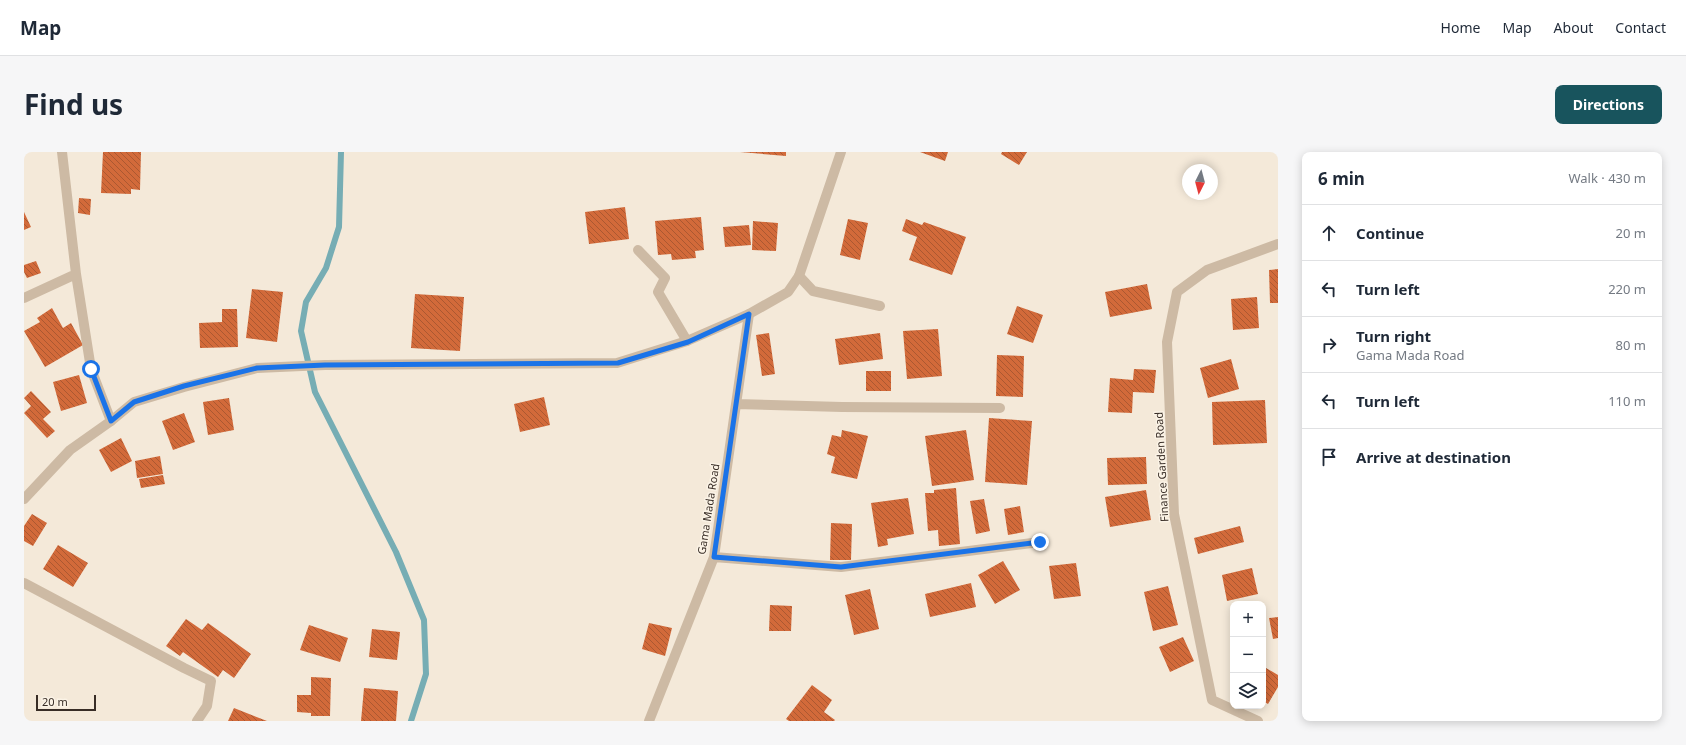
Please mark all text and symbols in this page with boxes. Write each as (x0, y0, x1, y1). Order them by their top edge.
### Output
text: Map (20, 15, 61, 41)
text: Home (1441, 18, 1480, 37)
text: Map (1502, 18, 1532, 37)
text: About (1554, 18, 1593, 37)
text: Contact (1615, 18, 1666, 37)
text: Find us (24, 85, 123, 123)
button: Directions (1555, 85, 1662, 124)
north arrow (1182, 164, 1218, 200)
text: 6 min (1318, 167, 1365, 190)
text: Walk · 430 m (1568, 169, 1646, 187)
icon: ahead (1318, 222, 1340, 244)
text: Continue (1356, 223, 1424, 243)
text: 20 m (1616, 224, 1646, 242)
icon: left (1318, 278, 1340, 300)
text: Turn left (1356, 279, 1420, 299)
text: 220 m (1608, 280, 1646, 298)
text: Turn right (1356, 326, 1431, 346)
icon: right (1318, 334, 1340, 356)
text: 80 m (1616, 336, 1646, 354)
text: Gama Mada Road (1356, 346, 1465, 364)
route start (82, 360, 100, 378)
icon: left (1318, 390, 1340, 412)
text: Turn left (1356, 391, 1420, 411)
text: 110 m (1608, 392, 1646, 410)
street label: Finance Garden Road (1151, 412, 1171, 522)
icon: arrive (1318, 446, 1340, 468)
text: Arrive at destination (1356, 447, 1511, 467)
street label: Gama Mada Road (693, 462, 723, 556)
route end (1031, 533, 1049, 551)
map controls (1230, 601, 1266, 709)
button: + (1230, 601, 1266, 637)
button: − (1230, 637, 1266, 673)
button: layers (1230, 673, 1266, 709)
scale bar (36, 693, 96, 712)
text: 20 m (42, 694, 68, 709)

